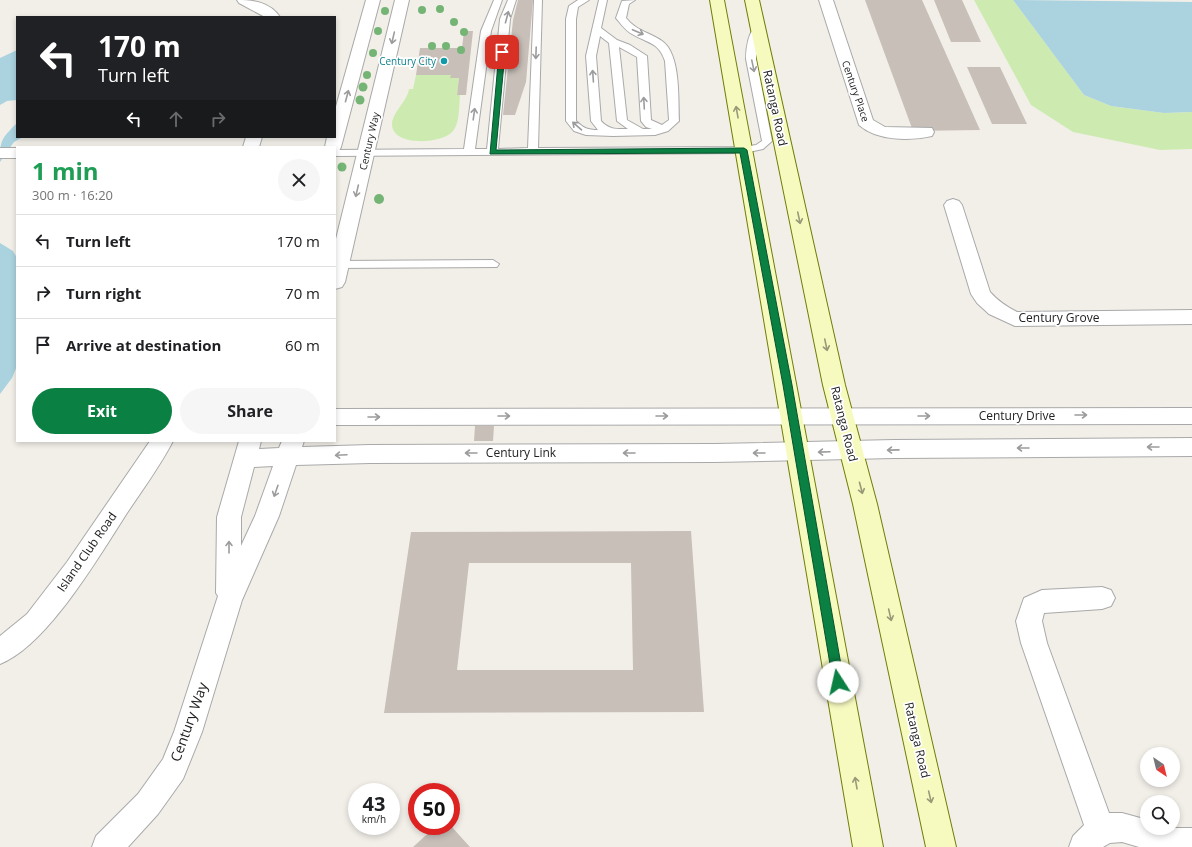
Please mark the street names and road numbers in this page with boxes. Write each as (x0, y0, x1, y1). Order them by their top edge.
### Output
street label: Century Place (839, 58, 873, 124)
street label: Ratanga Road (759, 68, 792, 147)
street label: Century Way (356, 110, 383, 171)
street label: Century Grove (1019, 309, 1100, 326)
street label: Ratanga Road (827, 384, 862, 463)
street label: Century Drive (979, 407, 1056, 424)
street label: Century Link (486, 444, 557, 461)
street label: Island Club Road (53, 508, 120, 595)
street label: Century Way (165, 679, 212, 764)
street label: Ratanga Road (901, 700, 934, 779)

